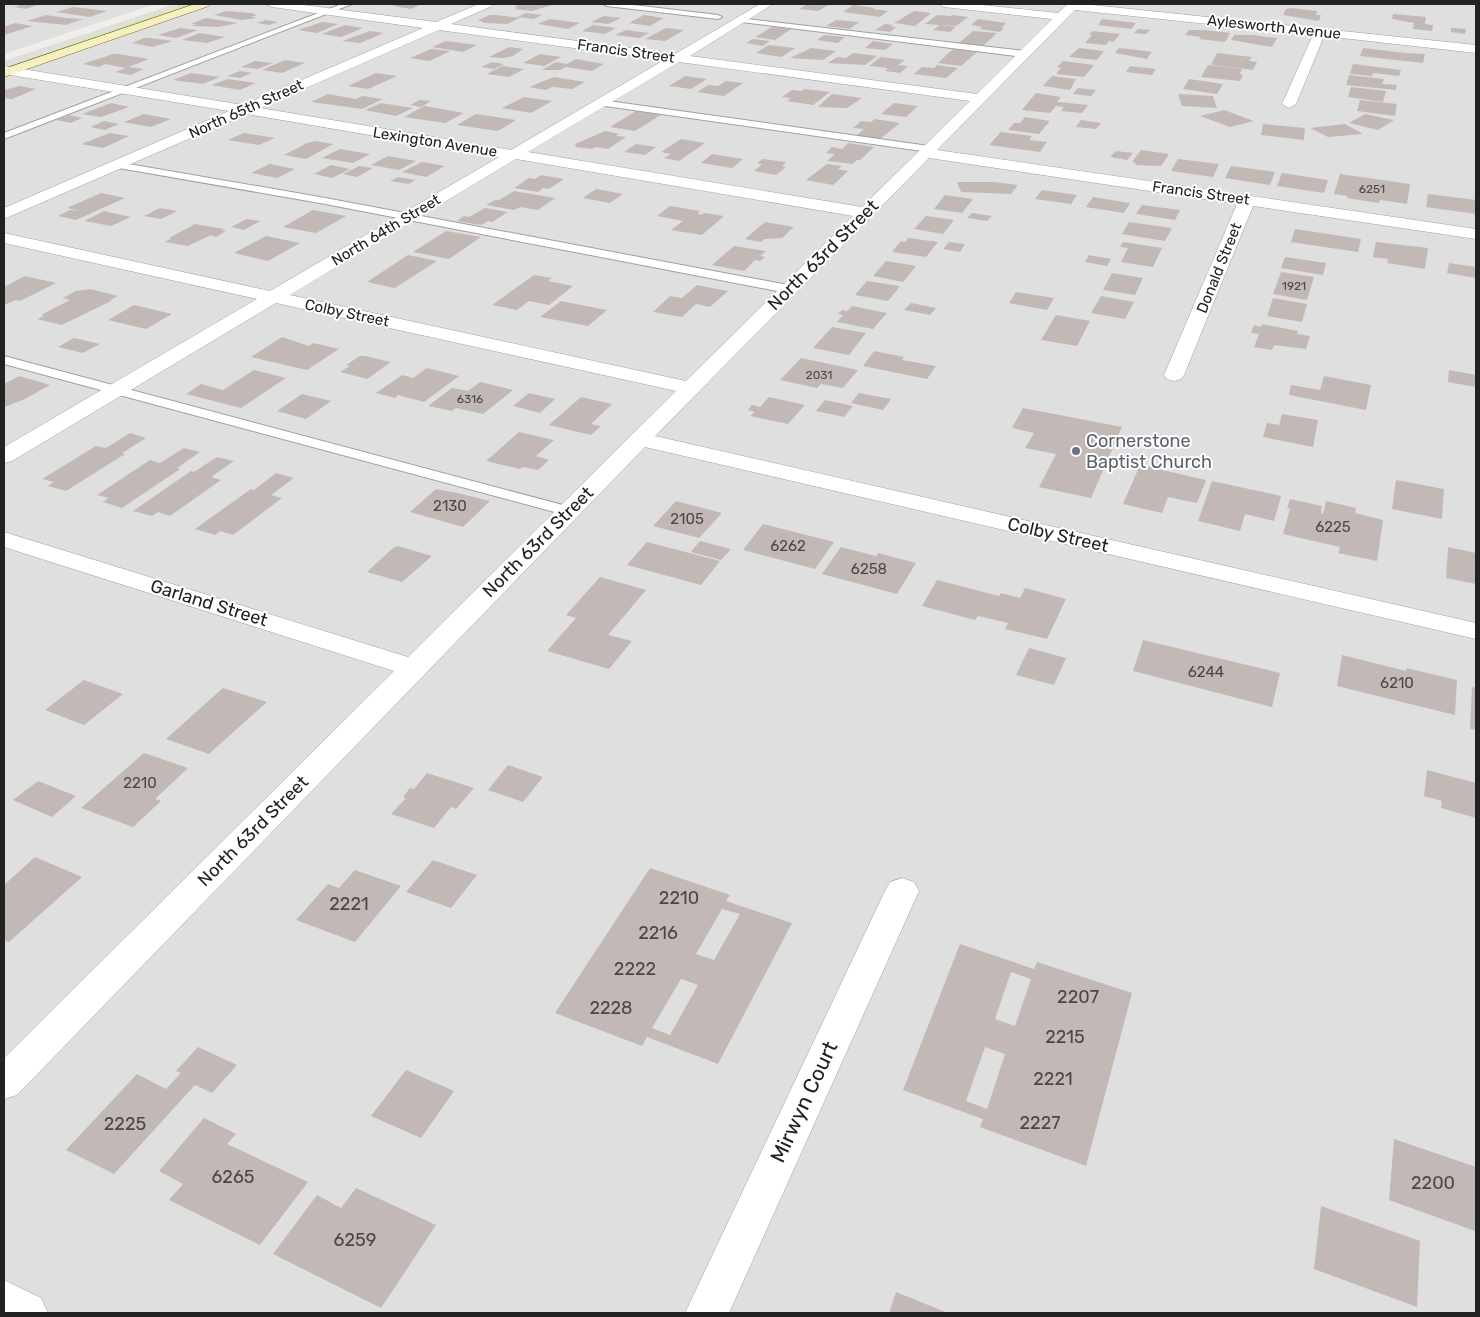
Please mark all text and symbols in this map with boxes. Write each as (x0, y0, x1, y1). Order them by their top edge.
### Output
street label: Aylesworth Avenue (1206, 11, 1342, 43)
street label: Francis Street (576, 35, 676, 67)
street label: North 65th Street (186, 76, 306, 142)
street label: Lexington Avenue (372, 123, 498, 161)
street label: Francis Street (1151, 177, 1251, 209)
house number: 6251 (1359, 182, 1385, 196)
street label: North 64th Street (328, 190, 444, 270)
street label: North 63rd Street (763, 195, 883, 315)
street label: Donald Street (1193, 220, 1245, 316)
house number: 1921 (1282, 279, 1306, 293)
street label: Colby Street (303, 295, 391, 331)
house number: 2031 (806, 368, 832, 382)
house number: 6316 (457, 392, 483, 406)
place label: Cornerstone Baptist Church (1086, 430, 1212, 473)
marker: Cornerstone Baptist Church (1070, 445, 1082, 457)
street label: North 63rd Street (478, 482, 598, 602)
house number: 2130 (433, 497, 467, 515)
house number: 2105 (670, 510, 704, 528)
street label: Colby Street (1005, 513, 1111, 557)
house number: 6225 (1315, 518, 1351, 536)
house number: 6262 (770, 537, 806, 555)
house number: 6258 (851, 560, 887, 578)
street label: Garland Street (148, 575, 270, 631)
house number: 6244 (1188, 663, 1224, 681)
house number: 6210 (1380, 674, 1414, 692)
street label: North 63rd Street (193, 771, 313, 891)
house number: 2210 (123, 774, 157, 792)
house number: 2210 (659, 887, 699, 909)
house number: 2221 (329, 893, 369, 915)
house number: 2216 (638, 922, 678, 944)
house number: 2222 (614, 958, 656, 980)
house number: 2207 (1057, 986, 1099, 1008)
house number: 2228 (589, 997, 633, 1019)
house number: 2215 (1045, 1026, 1085, 1048)
street label: Mirwyn Court (765, 1037, 843, 1166)
house number: 2221 (1033, 1068, 1073, 1090)
house number: 2227 (1020, 1112, 1060, 1134)
house number: 2225 (104, 1113, 146, 1135)
house number: 6265 (212, 1166, 254, 1188)
house number: 2200 (1411, 1172, 1455, 1194)
house number: 6259 (334, 1229, 376, 1251)

